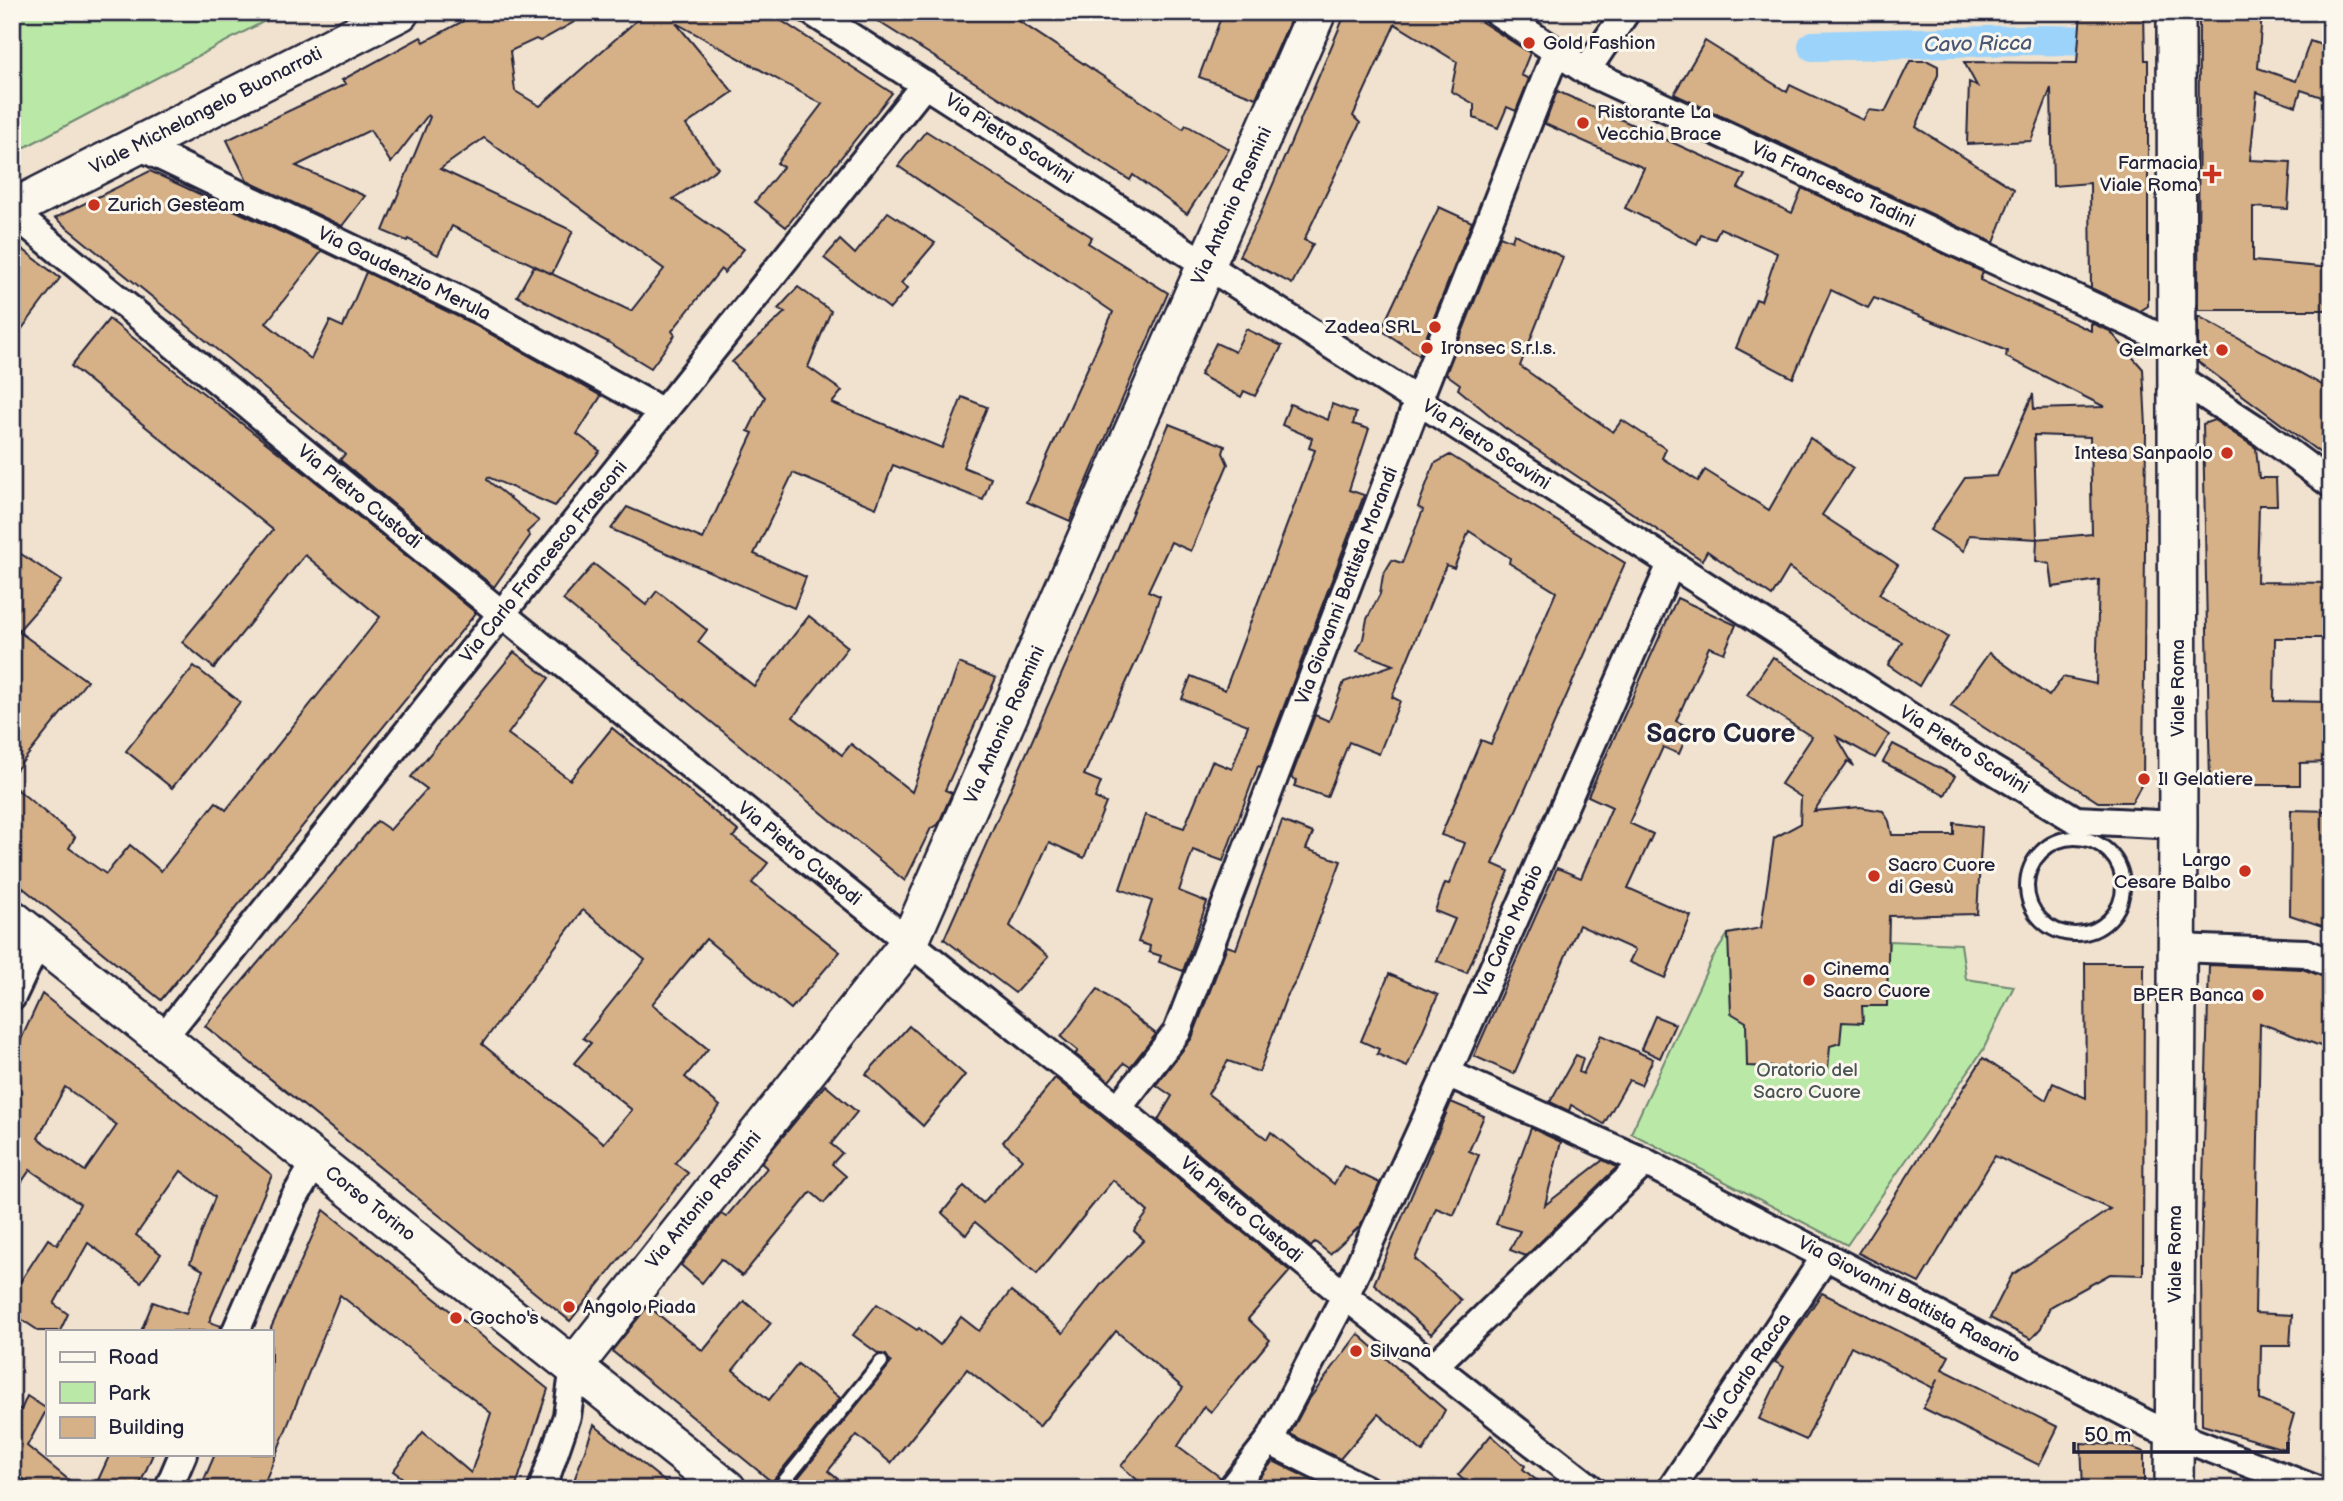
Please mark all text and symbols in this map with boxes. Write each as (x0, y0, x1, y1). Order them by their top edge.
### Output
water label: Cavo Ricca (1924, 31, 2032, 57)
place label: Gold Fashion (1543, 32, 1656, 55)
marker: Gold Fashion (1521, 35, 1537, 51)
street label: Viale Michelangelo Buonarroti (86, 42, 326, 180)
street label: Via Pietro Scavini (940, 89, 1078, 189)
place label: Ristorante La Vecchia Brace (1597, 101, 1721, 146)
marker: Ristorante La Vecchia Brace (1575, 115, 1591, 131)
street label: Via Antonio Rosmini (1187, 123, 1277, 289)
street label: Via Francesco Tadini (1747, 137, 1919, 233)
place label: Farmacia Viale Roma (2100, 152, 2198, 197)
marker: Farmacia Viale Roma (2204, 166, 2220, 182)
place label: Zurich Gesteam (107, 194, 245, 217)
marker: Zurich Gesteam (86, 197, 102, 213)
street label: Via Gaudenzio Merula (314, 222, 494, 326)
place label: Zadea SRL (1324, 316, 1421, 339)
marker: Zadea SRL (1427, 319, 1443, 335)
place label: Ironsec S.r.l.s. (1441, 337, 1556, 360)
place label: Gelmarket (2119, 339, 2208, 362)
marker: Ironsec S.r.l.s. (1419, 340, 1435, 356)
marker: Gelmarket (2214, 342, 2230, 358)
street label: Via Pietro Scavini (1417, 395, 1555, 495)
street label: Via Pietro Custodi (292, 440, 426, 554)
place label: Intesa Sanpaolo (2075, 442, 2213, 465)
marker: Intesa Sanpaolo (2219, 445, 2235, 461)
street label: Via Carlo Francesco Frasconi (455, 456, 633, 668)
street label: Via Giovanni Battista Morandi (1291, 464, 1403, 708)
street label: Viale Roma (2167, 639, 2190, 737)
street label: Via Antonio Rosmini (960, 642, 1050, 808)
street label: Via Pietro Scavini (1895, 701, 2033, 799)
district label: Sacro Cuore (1646, 719, 1796, 750)
place label: Il Gelatiere (2158, 768, 2253, 791)
marker: Il Gelatiere (2136, 771, 2152, 787)
street label: Via Pietro Custodi (732, 797, 866, 911)
place label: Largo Cesare Balbo (2114, 849, 2231, 894)
place label: Sacro Cuore di Gesù (1888, 854, 1995, 899)
street label: Via Carlo Morbio (1469, 861, 1549, 1001)
marker: Largo Cesare Balbo (2237, 863, 2253, 879)
marker: Sacro Cuore di Gesù (1866, 868, 1882, 884)
place label: Cinema Sacro Cuore (1823, 958, 1930, 1003)
marker: Cinema Sacro Cuore (1801, 972, 1817, 988)
place label: BPER Banca (2133, 984, 2244, 1007)
marker: BPER Banca (2250, 987, 2266, 1003)
park label: Oratorio del Sacro Cuore (1753, 1059, 1861, 1104)
street label: Via Antonio Rosmini (641, 1126, 767, 1274)
street label: Via Pietro Custodi (1175, 1152, 1307, 1268)
street label: Corso Torino (320, 1161, 420, 1247)
street label: Viale Roma (2164, 1205, 2187, 1303)
street label: Via Giovanni Battista Rasario (1794, 1231, 2024, 1369)
place label: Angolo Piada (583, 1296, 696, 1319)
marker: Angolo Piada (561, 1299, 577, 1315)
place label: Gocho's (470, 1307, 539, 1330)
street label: Via Carlo Racca (1700, 1309, 1796, 1437)
marker: Gocho's (448, 1310, 464, 1326)
legend (46, 1330, 273, 1456)
place label: Silvana (1370, 1340, 1431, 1363)
marker: Silvana (1348, 1343, 1364, 1359)
text: Road (108, 1345, 159, 1370)
text: Park (108, 1381, 151, 1406)
scale bar (2074, 1410, 2287, 1454)
text: Building (108, 1415, 184, 1440)
text: 50 m (2084, 1423, 2131, 1448)

